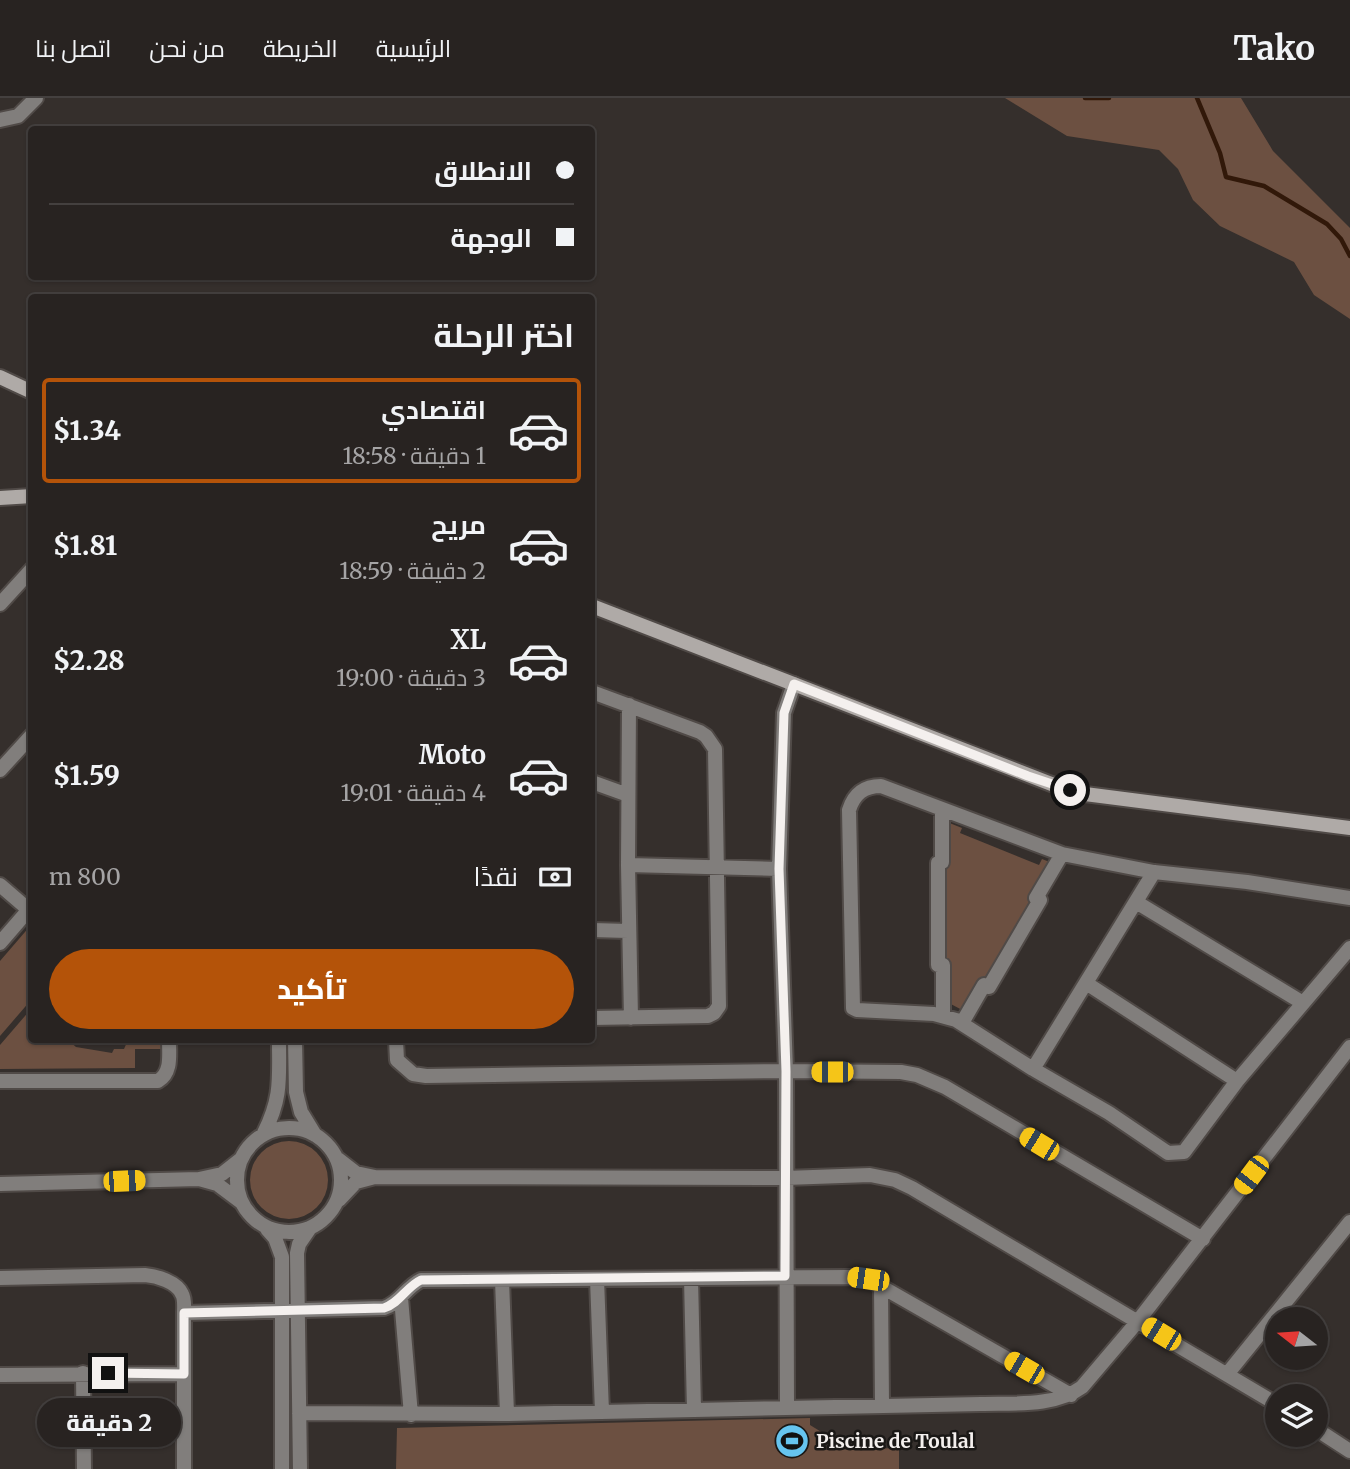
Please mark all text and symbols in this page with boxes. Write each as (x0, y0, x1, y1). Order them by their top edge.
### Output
text: Tako (1233, 28, 1315, 69)
text: اتصل بنا (35, 33, 111, 64)
text: من نحن (149, 33, 225, 64)
text: الخريطة (263, 33, 338, 64)
text: الرئيسية (376, 33, 451, 64)
text: الانطلاق (434, 154, 532, 187)
text: الوجهة (451, 221, 532, 254)
text: اختر الرحلة (433, 316, 574, 356)
text: اقتصادي (381, 393, 486, 426)
icon: car (507, 399, 570, 462)
text: $1.34 (53, 414, 121, 447)
text: 1 دقيقة · 18:58 (342, 441, 486, 470)
text: مريح (431, 508, 486, 541)
icon: car (507, 514, 570, 577)
text: $1.81 (53, 529, 117, 562)
text: 2 دقيقة · 18:59 (339, 556, 486, 585)
text: XL (450, 623, 486, 656)
icon: car (507, 629, 570, 692)
text: $2.28 (53, 644, 125, 677)
text: 3 دقيقة · 19:00 (336, 663, 486, 692)
text: Moto (419, 738, 486, 771)
icon: car (507, 744, 570, 807)
text: $1.59 (53, 759, 120, 792)
route start (1054, 774, 1086, 806)
text: 4 دقيقة · 19:01 (341, 778, 486, 807)
icon: cash (536, 858, 574, 896)
text: نقدًا (474, 860, 518, 893)
text: 800 m (49, 862, 121, 891)
button: تأكيد (49, 949, 574, 1029)
car (812, 1062, 854, 1083)
car (1016, 1124, 1063, 1164)
car (1230, 1152, 1273, 1198)
car (103, 1170, 146, 1192)
car (846, 1266, 891, 1292)
north arrow (1265, 1307, 1328, 1370)
map controls (1265, 1307, 1328, 1447)
car (1138, 1314, 1185, 1354)
car (1001, 1348, 1048, 1388)
route end (92, 1357, 124, 1389)
button: layers (1265, 1384, 1328, 1447)
callout: 2 دقيقة (36, 1398, 180, 1446)
text: 2 دقيقة (66, 1408, 152, 1437)
sports icon: Piscine de Toulal (773, 1422, 811, 1460)
place label: Piscine de Toulal (816, 1429, 975, 1453)

